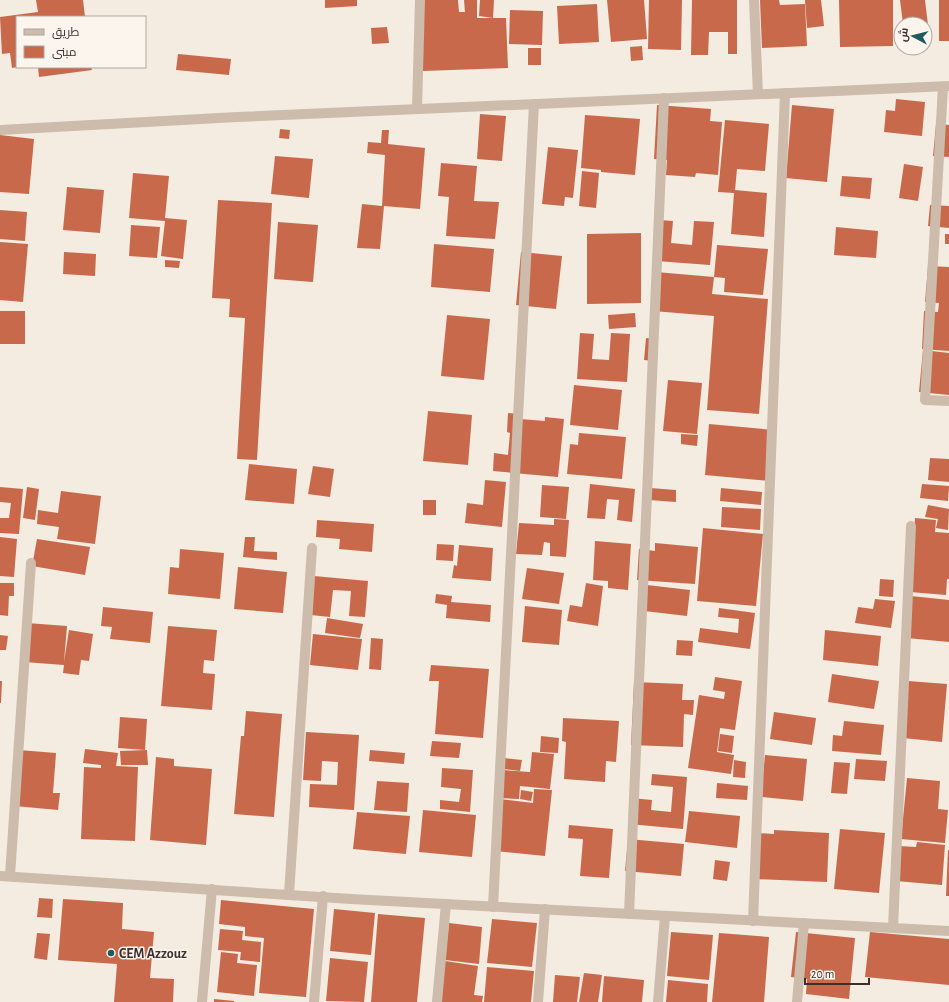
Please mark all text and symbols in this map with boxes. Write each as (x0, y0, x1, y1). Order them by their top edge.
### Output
legend (16, 16, 146, 68)
north arrow (893, 16, 933, 56)
text: طريق (52, 26, 80, 39)
text: ش (897, 27, 911, 43)
text: مبنى (52, 46, 77, 59)
place label: CEM Azzouz (119, 947, 187, 961)
marker: CEM Azzouz (106, 948, 116, 958)
scale bar (805, 960, 869, 986)
text: 20 m (811, 968, 834, 980)

